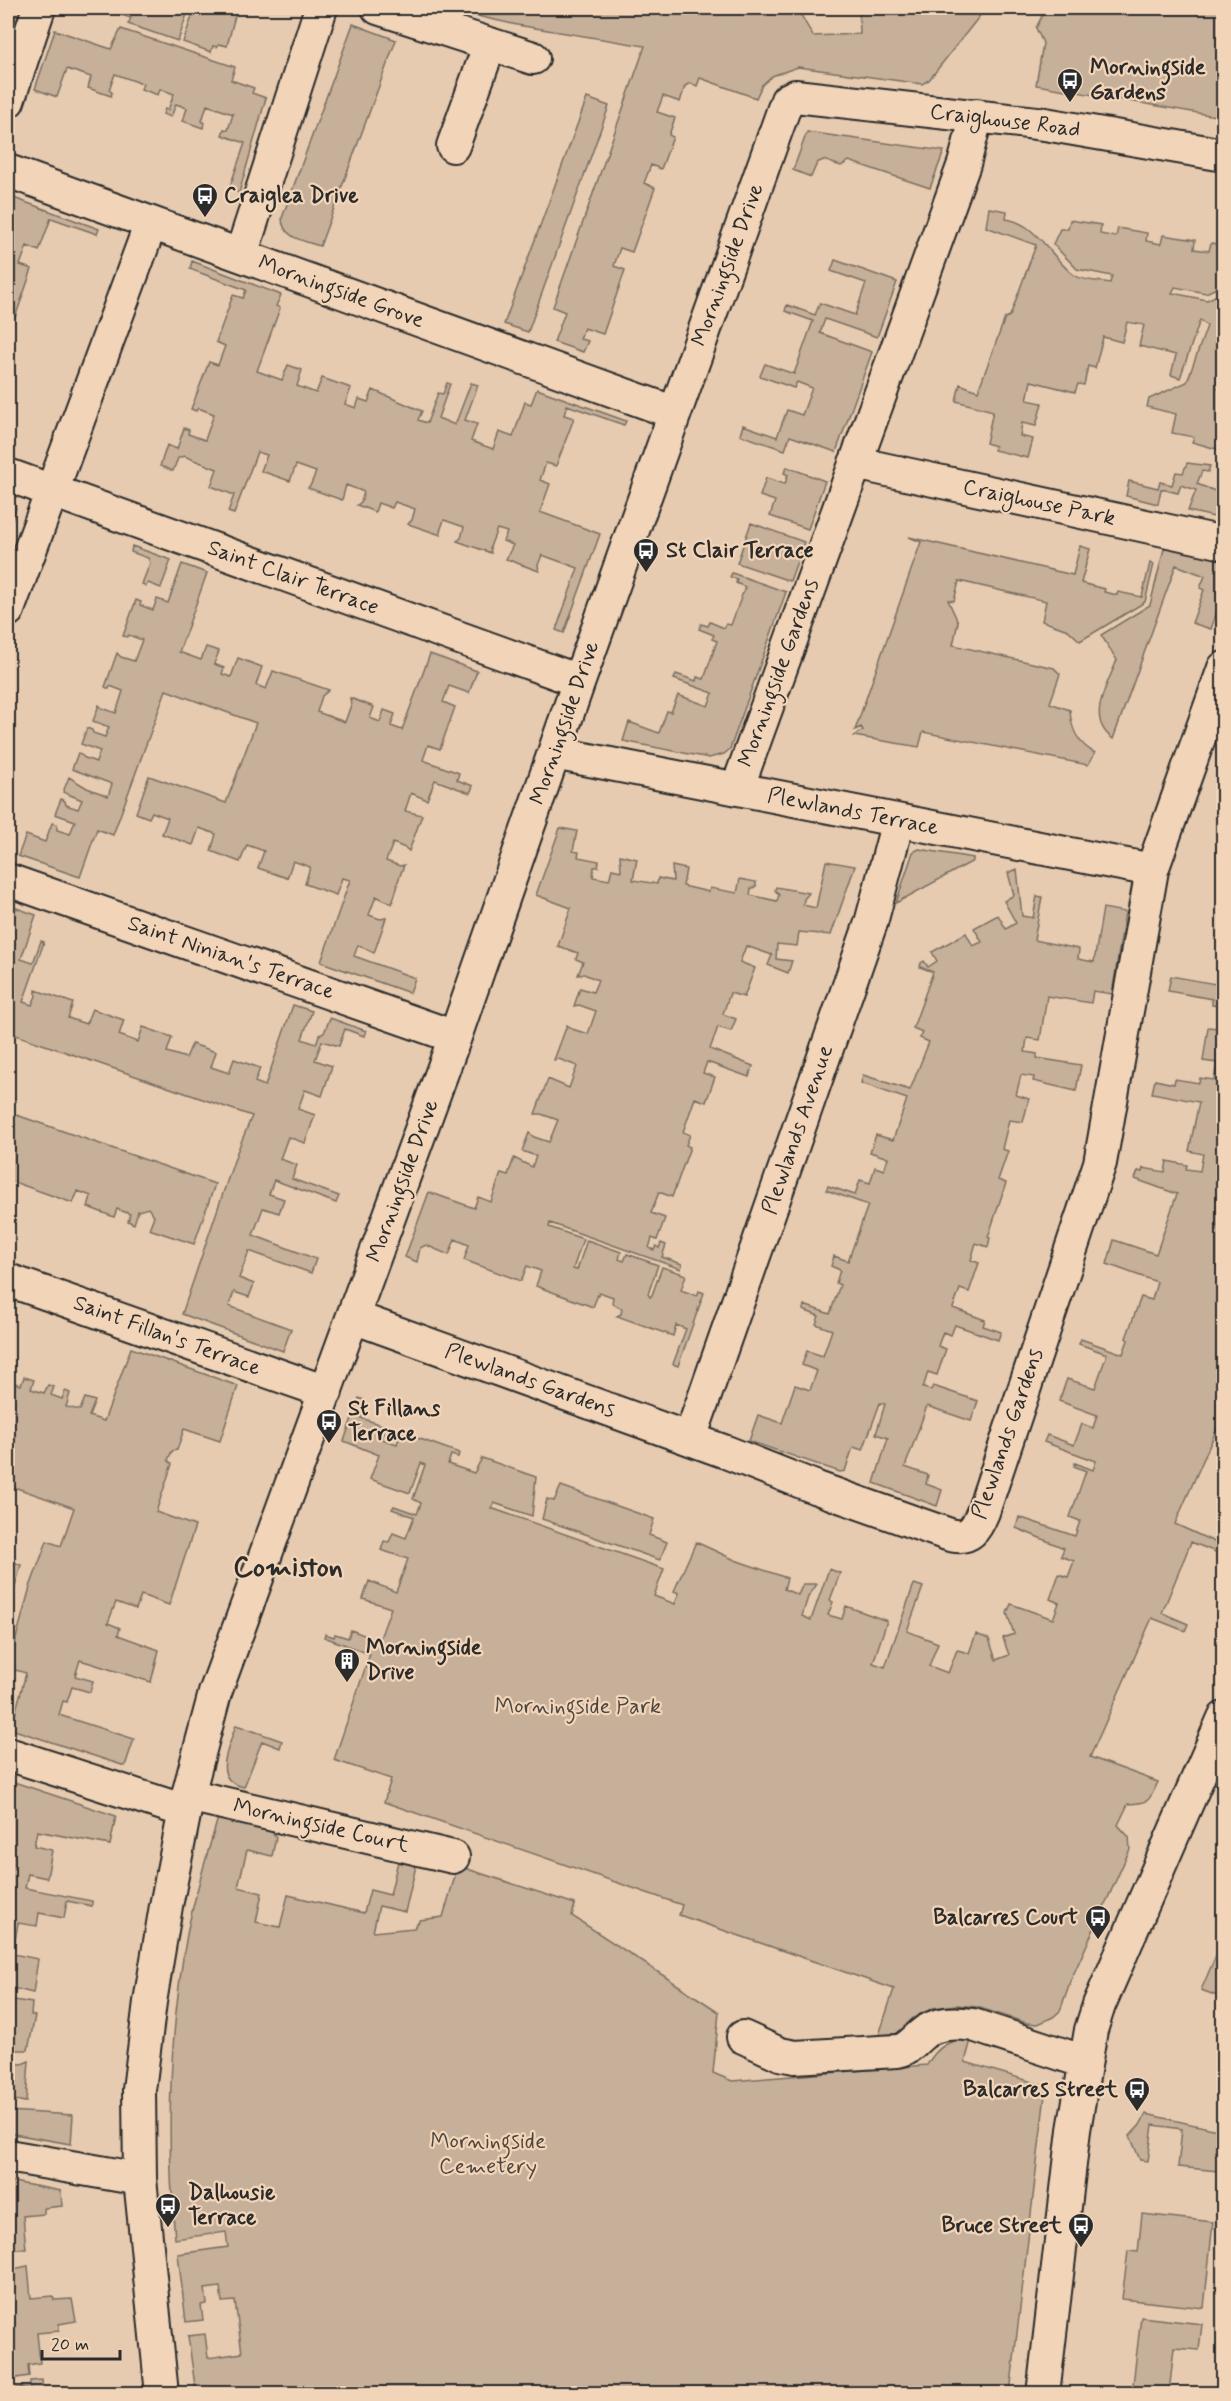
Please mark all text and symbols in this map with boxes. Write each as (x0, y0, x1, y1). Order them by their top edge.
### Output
place label: Morningside Gardens (1090, 54, 1206, 107)
bus stop icon: Morningside Gardens (1055, 66, 1085, 104)
street label: Craighouse Road (928, 98, 1082, 147)
street label: Morningside Drive (686, 180, 773, 351)
bus stop icon: Craiglea Drive (190, 181, 220, 219)
place label: Craiglea Drive (224, 182, 359, 213)
street label: Morningside Grove (253, 249, 428, 338)
street label: Craighouse Park (960, 473, 1118, 536)
street label: Saint Clair Terrace (203, 534, 383, 622)
bus stop icon: St Clair Terrace (631, 536, 661, 574)
place label: St Clair Terrace (666, 537, 814, 565)
street label: Morningside Gardens (732, 575, 829, 772)
street label: Morningside Drive (524, 637, 609, 810)
street label: Plewlands Terrace (765, 782, 941, 842)
street label: Saint Ninian's Terrace (124, 909, 338, 1007)
street label: Plewlands Avenue (756, 1041, 840, 1218)
street label: Morningside Drive (361, 1096, 448, 1267)
street label: Saint Fillan's Terrace (70, 1289, 264, 1383)
street label: Plewlands Gardens (441, 1337, 619, 1425)
street label: Plewlands Gardens (966, 1344, 1050, 1523)
place label: St Fillans Terrace (348, 1395, 440, 1448)
bus stop icon: St Fillans Terrace (314, 1407, 344, 1445)
district label: Comiston (233, 1550, 343, 1587)
place label: Morningside Drive (366, 1634, 482, 1687)
building icon: Morningside Drive (332, 1646, 362, 1684)
park label: Morningside Park (495, 1693, 661, 1724)
street label: Morningside Court (230, 1792, 412, 1863)
bus stop icon: Balcarres Court (1083, 1903, 1113, 1941)
place label: Balcarres Court (933, 1904, 1079, 1932)
bus stop icon: Balcarres Street (1122, 2075, 1152, 2113)
place label: Balcarres Street (963, 2076, 1119, 2104)
park label: Morningside Cemetery (430, 2128, 546, 2181)
place label: Dalhousie Terrace (188, 2179, 276, 2232)
bus stop icon: Dalhousie Terrace (153, 2191, 183, 2229)
bus stop icon: Bruce Street (1066, 2211, 1096, 2249)
place label: Bruce Street (942, 2212, 1063, 2240)
scale bar (42, 2323, 120, 2361)
text: 20 m (51, 2333, 89, 2357)

